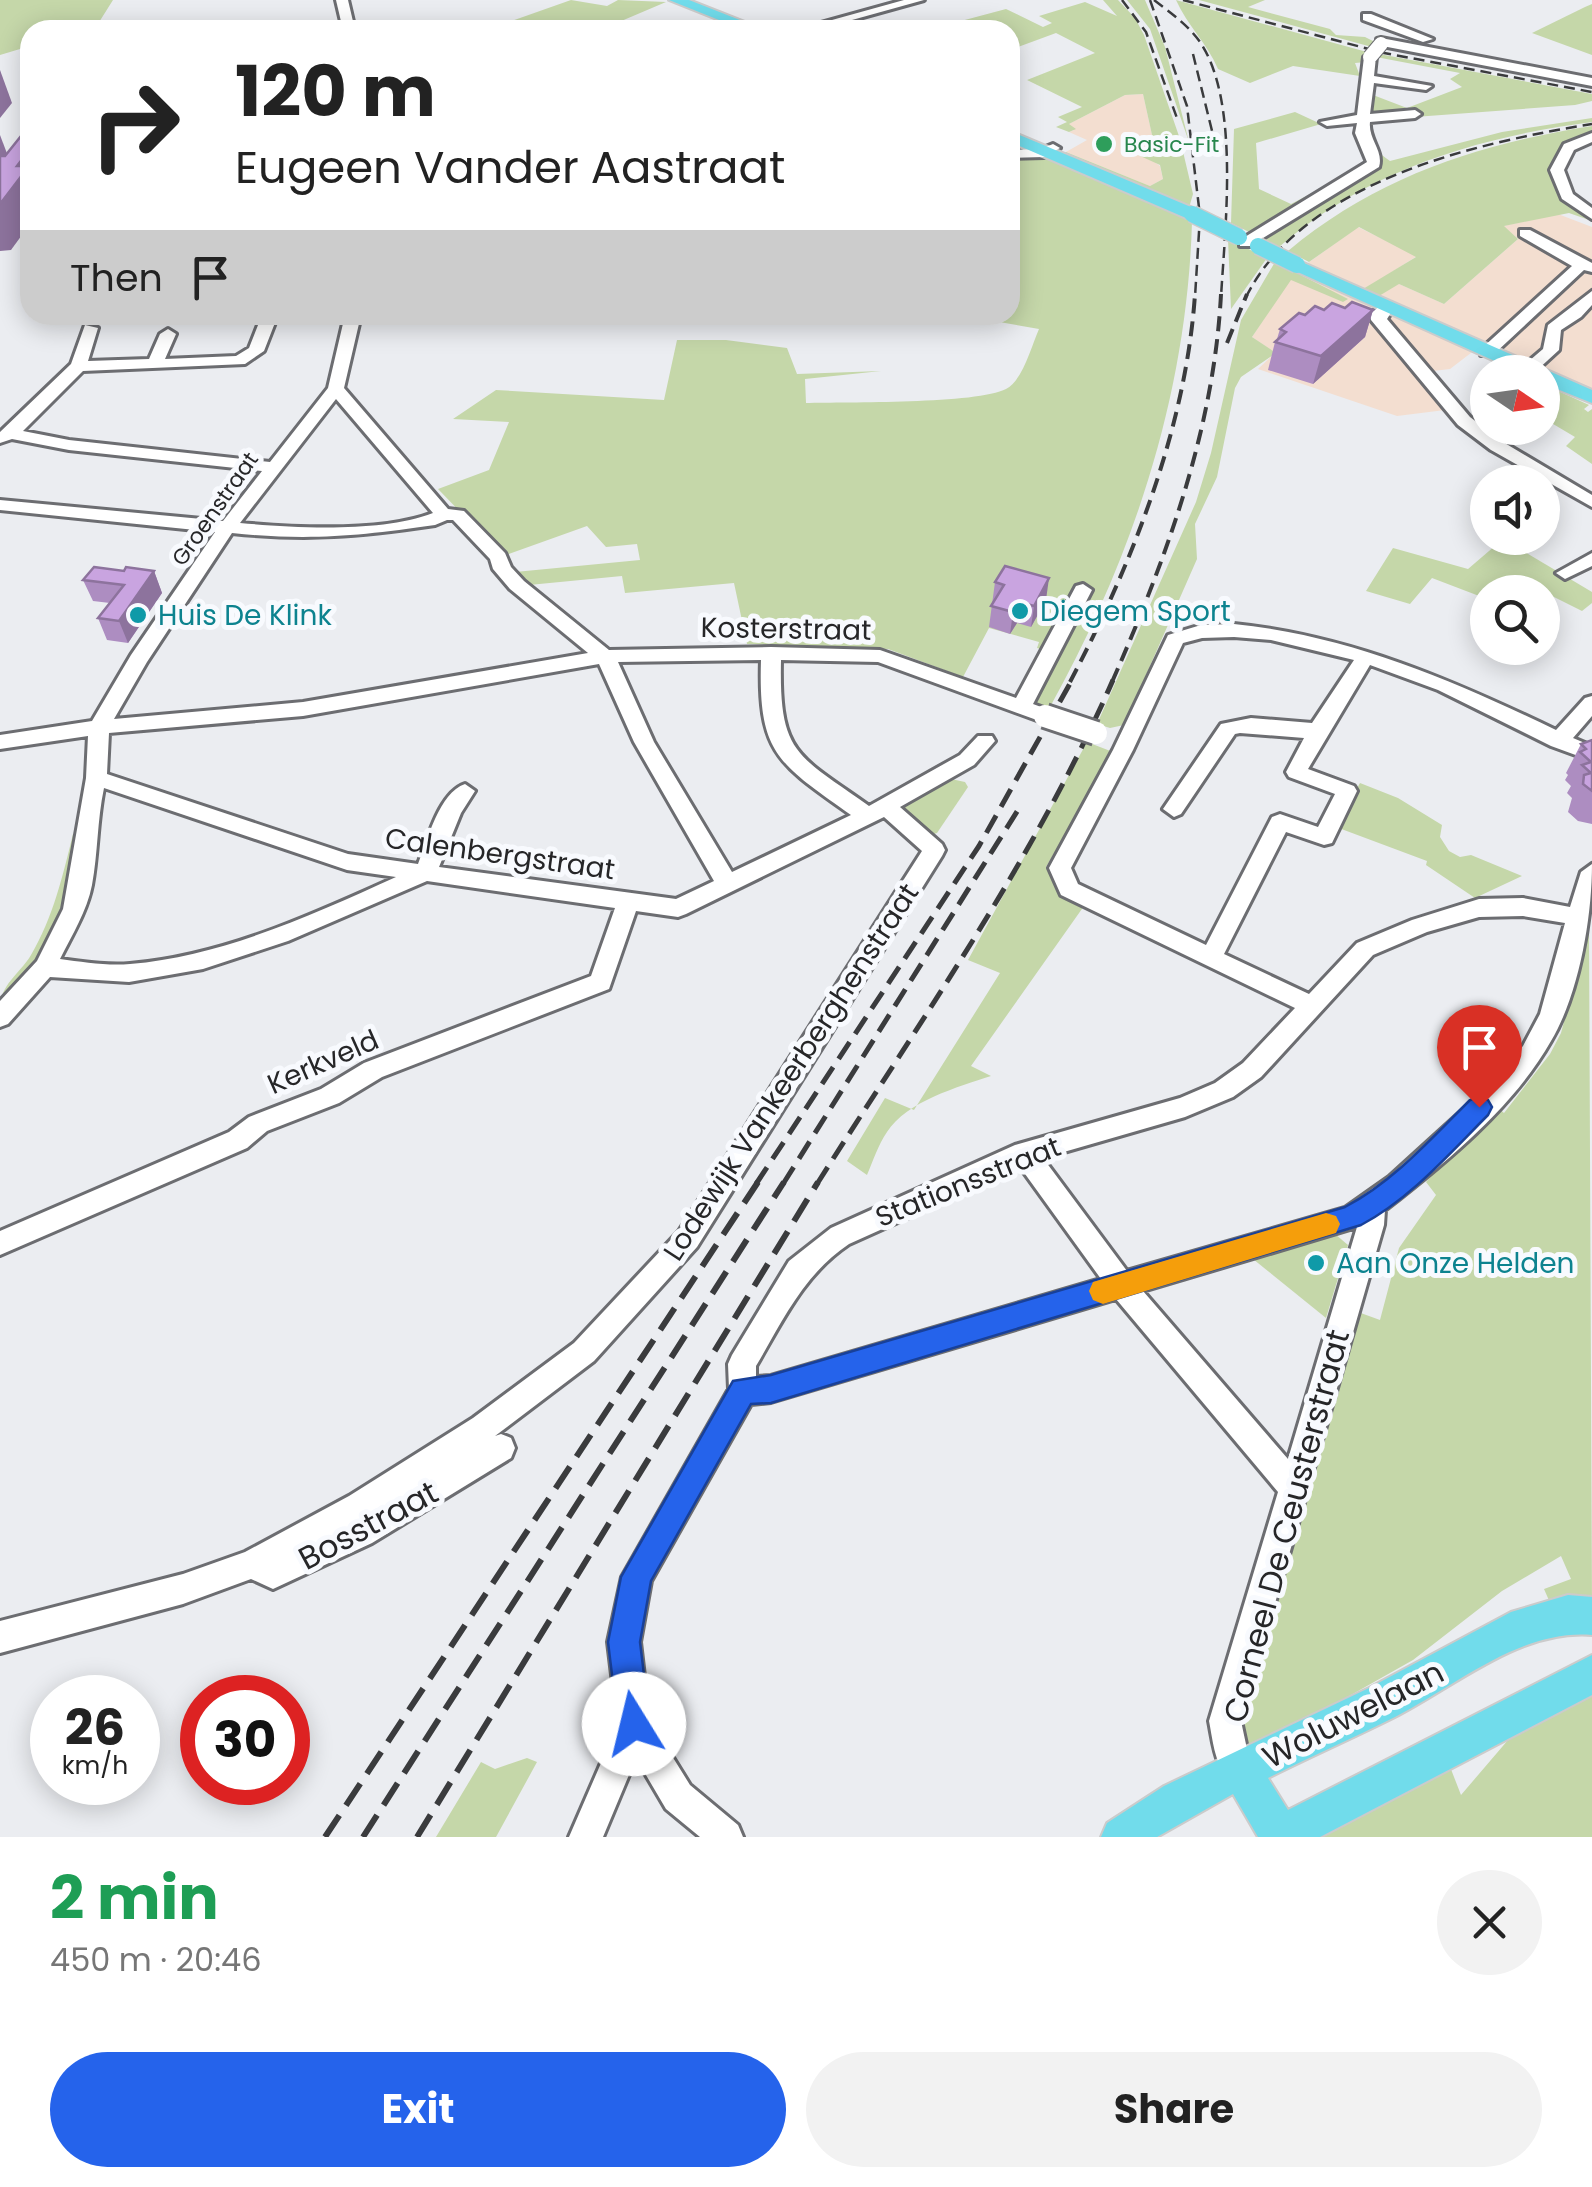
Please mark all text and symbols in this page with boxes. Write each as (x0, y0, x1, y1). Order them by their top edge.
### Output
text: 120 m (235, 42, 436, 141)
icon: right (70, 60, 200, 190)
place label: Basic-Fit (1124, 129, 1219, 160)
marker: Basic-Fit (1093, 133, 1115, 155)
text: Eugeen Vander Aastraat (235, 136, 785, 199)
icon: arrive (183, 250, 238, 305)
text: Then (70, 251, 163, 304)
north arrow (1470, 355, 1560, 445)
map controls (1470, 355, 1560, 665)
street label: Groenstraat (164, 446, 266, 572)
button: sound (1470, 465, 1560, 555)
button: search (1470, 575, 1560, 665)
place label: Diegem Sport (1040, 592, 1231, 631)
place label: Huis De Klink (158, 596, 332, 635)
marker: Diegem Sport (1009, 600, 1031, 622)
marker: Huis De Klink (127, 604, 149, 626)
street label: Kosterstraat (700, 608, 872, 650)
street label: Calenbergstraat (383, 819, 617, 889)
street label: Lodewijk Vankeerberghenstraat (654, 876, 928, 1268)
pin (1437, 1005, 1522, 1108)
street label: Kerkveld (261, 1020, 385, 1104)
icon: arrive (1452, 1020, 1507, 1075)
street label: Stationsstraat (870, 1127, 1066, 1237)
place label: Aan Onze Helden (1336, 1244, 1575, 1283)
marker: Aan Onze Helden (1305, 1252, 1327, 1274)
street label: Corneel De Ceusterstraat (1212, 1325, 1360, 1727)
street label: Bosstraat (290, 1469, 446, 1581)
street label: Woluwelaan (1255, 1649, 1451, 1779)
position arrow (582, 1672, 686, 1776)
speed limit sign: 30 (180, 1675, 310, 1805)
text: 26 (65, 1692, 125, 1763)
text: km/h (62, 1748, 128, 1783)
text: 2 min (50, 1856, 219, 1940)
button: close (1437, 1870, 1542, 1975)
text: 450 m · 20:46 (50, 1937, 261, 1982)
button: Exit (50, 2052, 786, 2167)
button: Share (806, 2052, 1542, 2167)

